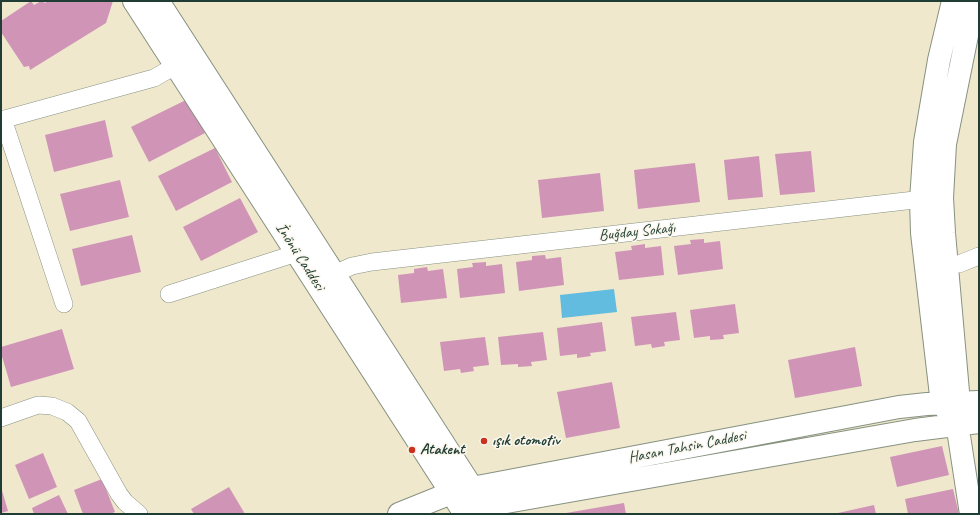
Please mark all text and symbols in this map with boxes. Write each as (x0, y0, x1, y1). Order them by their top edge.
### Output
street label: Buğday Sokağı (598, 218, 676, 246)
street label: İnönü Caddesi (271, 219, 329, 295)
street label: Hasan Tahsin Caddesi (626, 426, 748, 468)
place label: ışık otomotiv (492, 431, 560, 451)
marker: ışık otomotiv (479, 436, 489, 446)
place label: Atakent (420, 440, 465, 460)
marker: Atakent (407, 445, 417, 455)

